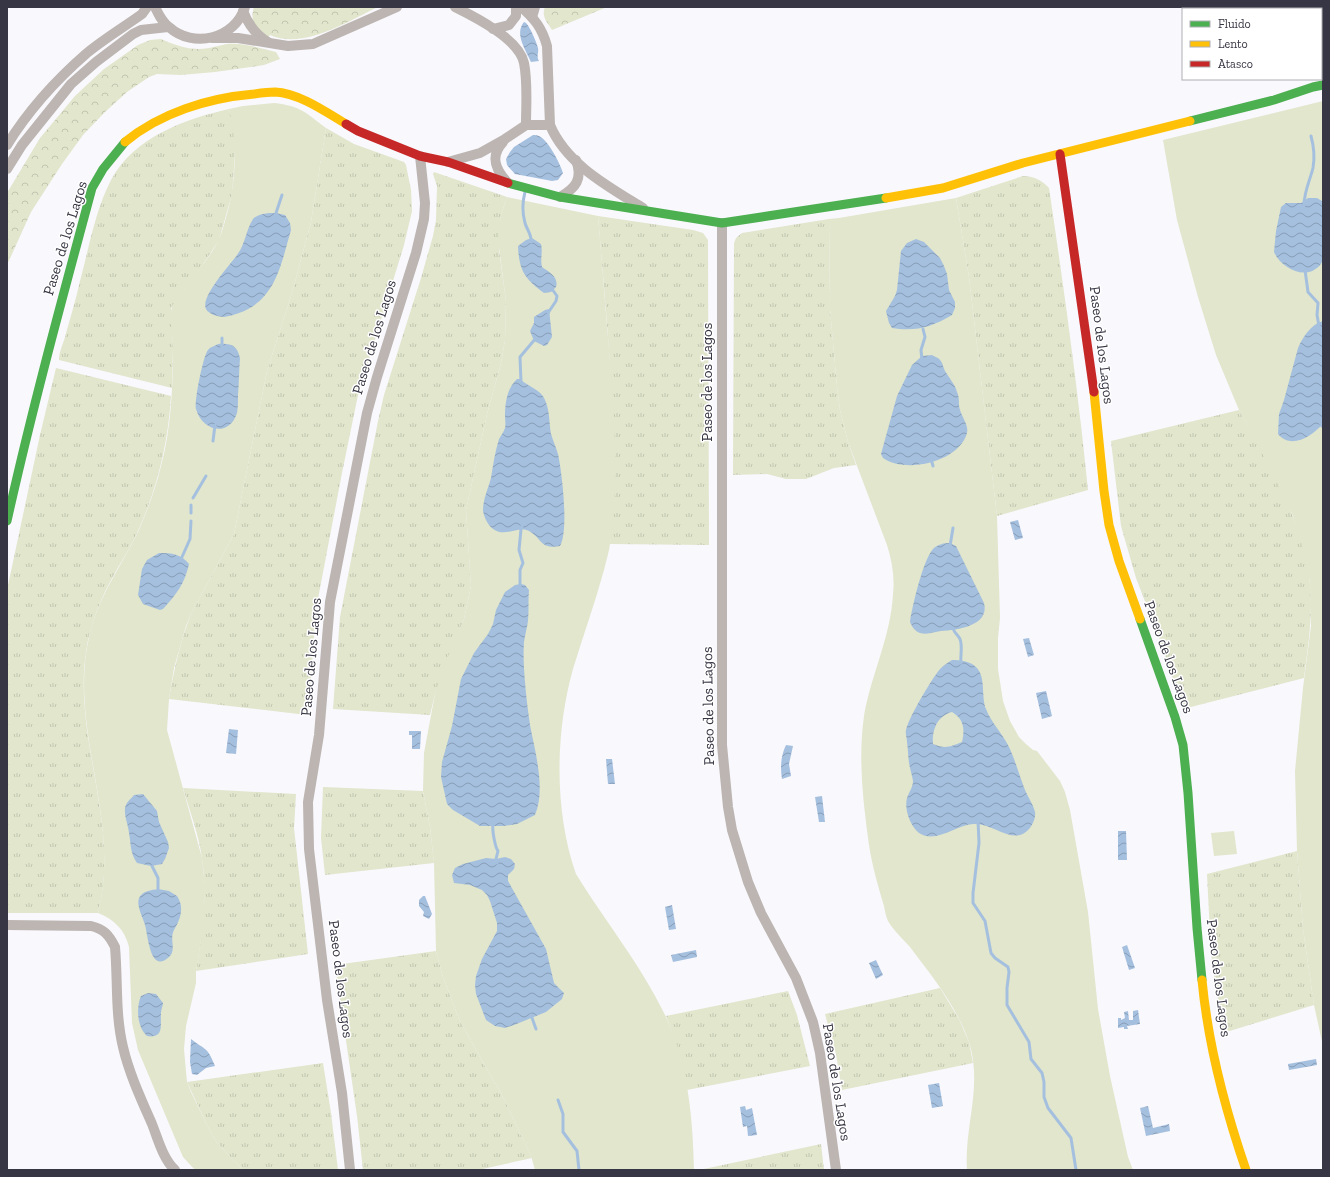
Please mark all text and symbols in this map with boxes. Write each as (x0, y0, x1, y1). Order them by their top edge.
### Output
legend (1182, 8, 1322, 80)
text: Fluido (1218, 17, 1251, 31)
text: Lento (1218, 37, 1248, 51)
text: Atasco (1218, 57, 1253, 71)
street label: Paseo de los Lagos (39, 179, 91, 297)
street label: Paseo de los Lagos (348, 278, 400, 396)
street label: Paseo de los Lagos (1086, 285, 1118, 405)
street label: Paseo de los Lagos (698, 323, 716, 441)
street label: Paseo de los Lagos (297, 597, 325, 717)
street label: Paseo de los Lagos (1140, 598, 1198, 716)
street label: Paseo de los Lagos (698, 646, 718, 766)
street label: Paseo de los Lagos (1203, 918, 1235, 1038)
street label: Paseo de los Lagos (325, 919, 357, 1039)
street label: Paseo de los Lagos (819, 1022, 855, 1142)

